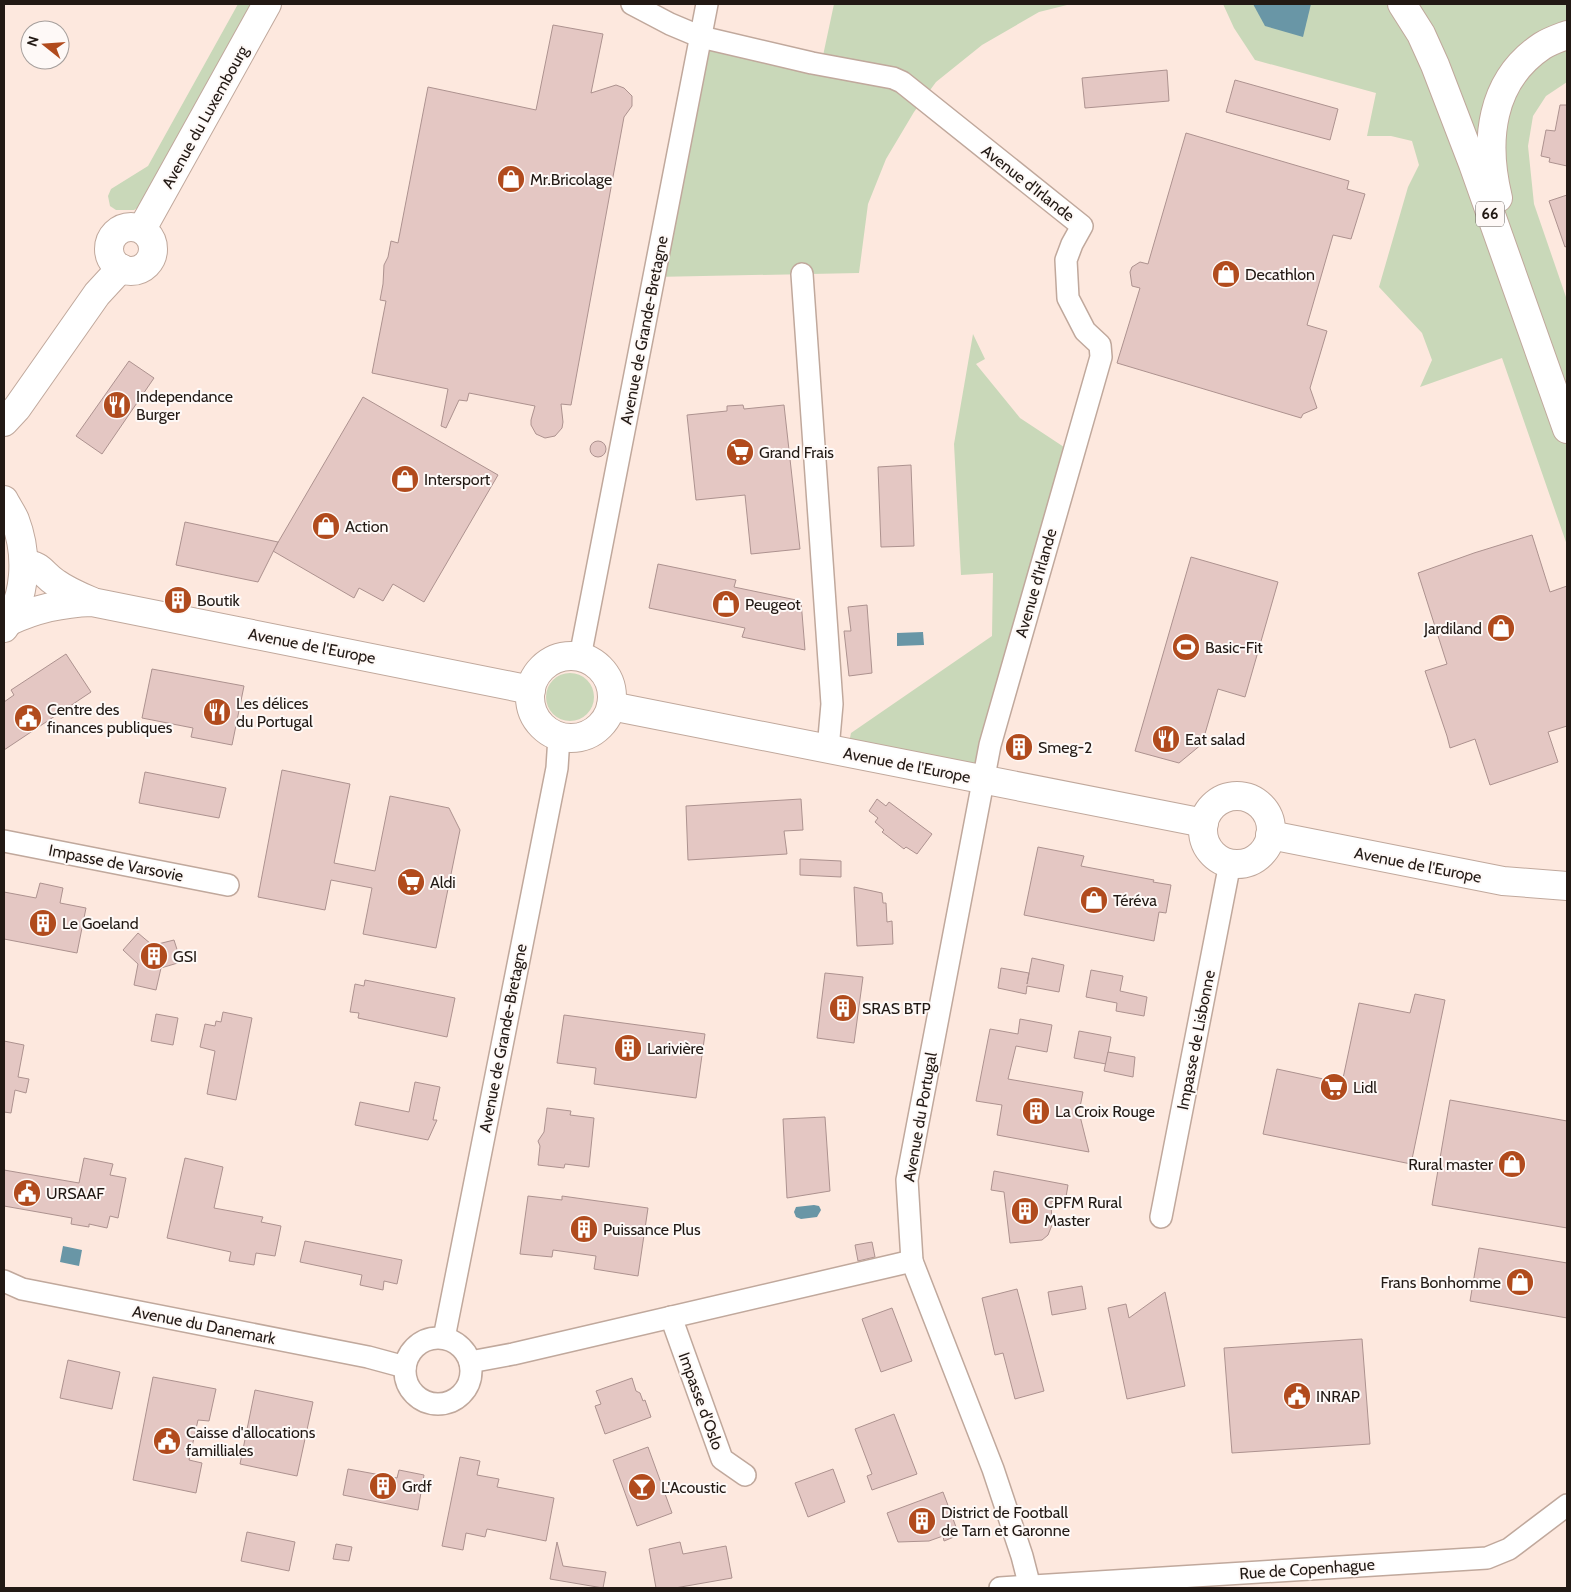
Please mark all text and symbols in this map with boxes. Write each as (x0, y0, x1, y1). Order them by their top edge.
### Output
north arrow (20, 20, 70, 70)
text: N (23, 34, 43, 49)
street label: Avenue du Luxembourg (158, 42, 253, 192)
street label: Avenue d'Irlande (978, 141, 1078, 225)
shop icon: Mr.Bricolage (496, 164, 526, 194)
place label: Mr.Bricolage (530, 170, 612, 189)
road number: 66 (1476, 202, 1504, 226)
street label: Avenue de Grande-Bretagne (616, 234, 672, 426)
shop icon: Decathlon (1211, 259, 1241, 289)
place label: Decathlon (1245, 265, 1315, 284)
place label: Independance Burger (136, 387, 233, 424)
restaurant icon: Independance Burger (102, 390, 132, 420)
supermarket icon: Grand Frais (725, 437, 755, 467)
place label: Grand Frais (759, 443, 834, 462)
shop icon: Intersport (390, 464, 420, 494)
place label: Intersport (424, 470, 491, 489)
shop icon: Action (311, 511, 341, 541)
place label: Action (345, 517, 389, 536)
street label: Avenue d'Irlande (1011, 526, 1061, 640)
building icon: Boutik (163, 585, 193, 615)
shop icon: Peugeot (711, 589, 741, 619)
place label: Boutik (197, 591, 241, 610)
place label: Peugeot (745, 595, 801, 614)
shop icon: Jardiland (1486, 613, 1516, 643)
place label: Jardiland (1423, 619, 1482, 638)
street label: Avenue de l'Europe (247, 624, 377, 668)
sports icon: Basic-Fit (1171, 632, 1201, 662)
place label: Basic-Fit (1205, 638, 1263, 657)
place label: Les délices du Portugal (236, 694, 313, 731)
restaurant icon: Les délices du Portugal (202, 697, 232, 727)
place label: Centre des finances publiques (47, 700, 173, 737)
public building icon: Centre des finances publiques (13, 703, 43, 733)
restaurant icon: Eat salad (1151, 724, 1181, 754)
place label: Eat salad (1185, 730, 1245, 749)
building icon: Smeg-2 (1004, 732, 1034, 762)
place label: Smeg-2 (1038, 738, 1092, 757)
street label: Avenue de l'Europe (842, 743, 972, 787)
street label: Impasse de Varsovie (47, 841, 185, 885)
street label: Avenue de l'Europe (1353, 843, 1483, 887)
supermarket icon: Aldi (396, 867, 426, 897)
place label: Aldi (430, 873, 456, 892)
shop icon: Téréva (1079, 885, 1109, 915)
place label: Téréva (1113, 891, 1157, 910)
building icon: Le Goeland (28, 908, 58, 938)
place label: Le Goeland (62, 914, 139, 933)
building icon: GSI (139, 941, 169, 971)
street label: Avenue de Grande-Bretagne (475, 942, 531, 1134)
place label: GSI (173, 947, 197, 966)
street label: Impasse de Lisbonne (1173, 968, 1219, 1112)
building icon: SRAS BTP (828, 993, 858, 1023)
place label: SRAS BTP (862, 999, 931, 1018)
building icon: Larivière (613, 1033, 643, 1063)
place label: Larivière (647, 1039, 704, 1058)
street label: Avenue du Portugal (899, 1051, 941, 1183)
supermarket icon: Lidl (1319, 1072, 1349, 1102)
place label: Lidl (1353, 1078, 1377, 1097)
building icon: La Croix Rouge (1021, 1096, 1051, 1126)
place label: La Croix Rouge (1055, 1102, 1155, 1121)
shop icon: Rural master (1497, 1149, 1527, 1179)
place label: Rural master (1408, 1155, 1494, 1174)
public building icon: URSAAF (12, 1178, 42, 1208)
place label: URSAAF (46, 1184, 105, 1203)
place label: CPFM Rural Master (1044, 1193, 1122, 1230)
building icon: CPFM Rural Master (1010, 1196, 1040, 1226)
building icon: Puissance Plus (569, 1214, 599, 1244)
place label: Puissance Plus (603, 1220, 701, 1239)
shop icon: Frans Bonhomme (1505, 1267, 1535, 1297)
place label: Frans Bonhomme (1381, 1273, 1501, 1292)
street label: Avenue du Danemark (131, 1302, 278, 1348)
street label: Impasse d'Oslo (675, 1350, 728, 1453)
public building icon: INRAP (1282, 1381, 1312, 1411)
place label: INRAP (1316, 1387, 1360, 1406)
place label: Caisse d'allocations familliales (186, 1423, 316, 1460)
public building icon: Caisse d'allocations familliales (152, 1426, 182, 1456)
building icon: Grdf (368, 1471, 398, 1501)
bar icon: L'Acoustic (627, 1472, 657, 1502)
place label: Grdf (402, 1477, 432, 1496)
place label: L'Acoustic (661, 1478, 726, 1497)
place label: District de Football de Tarn et Garonne (941, 1503, 1070, 1540)
building icon: District de Football de Tarn et Garonne (907, 1506, 937, 1536)
street label: Rue de Copenhague (1239, 1555, 1375, 1583)

